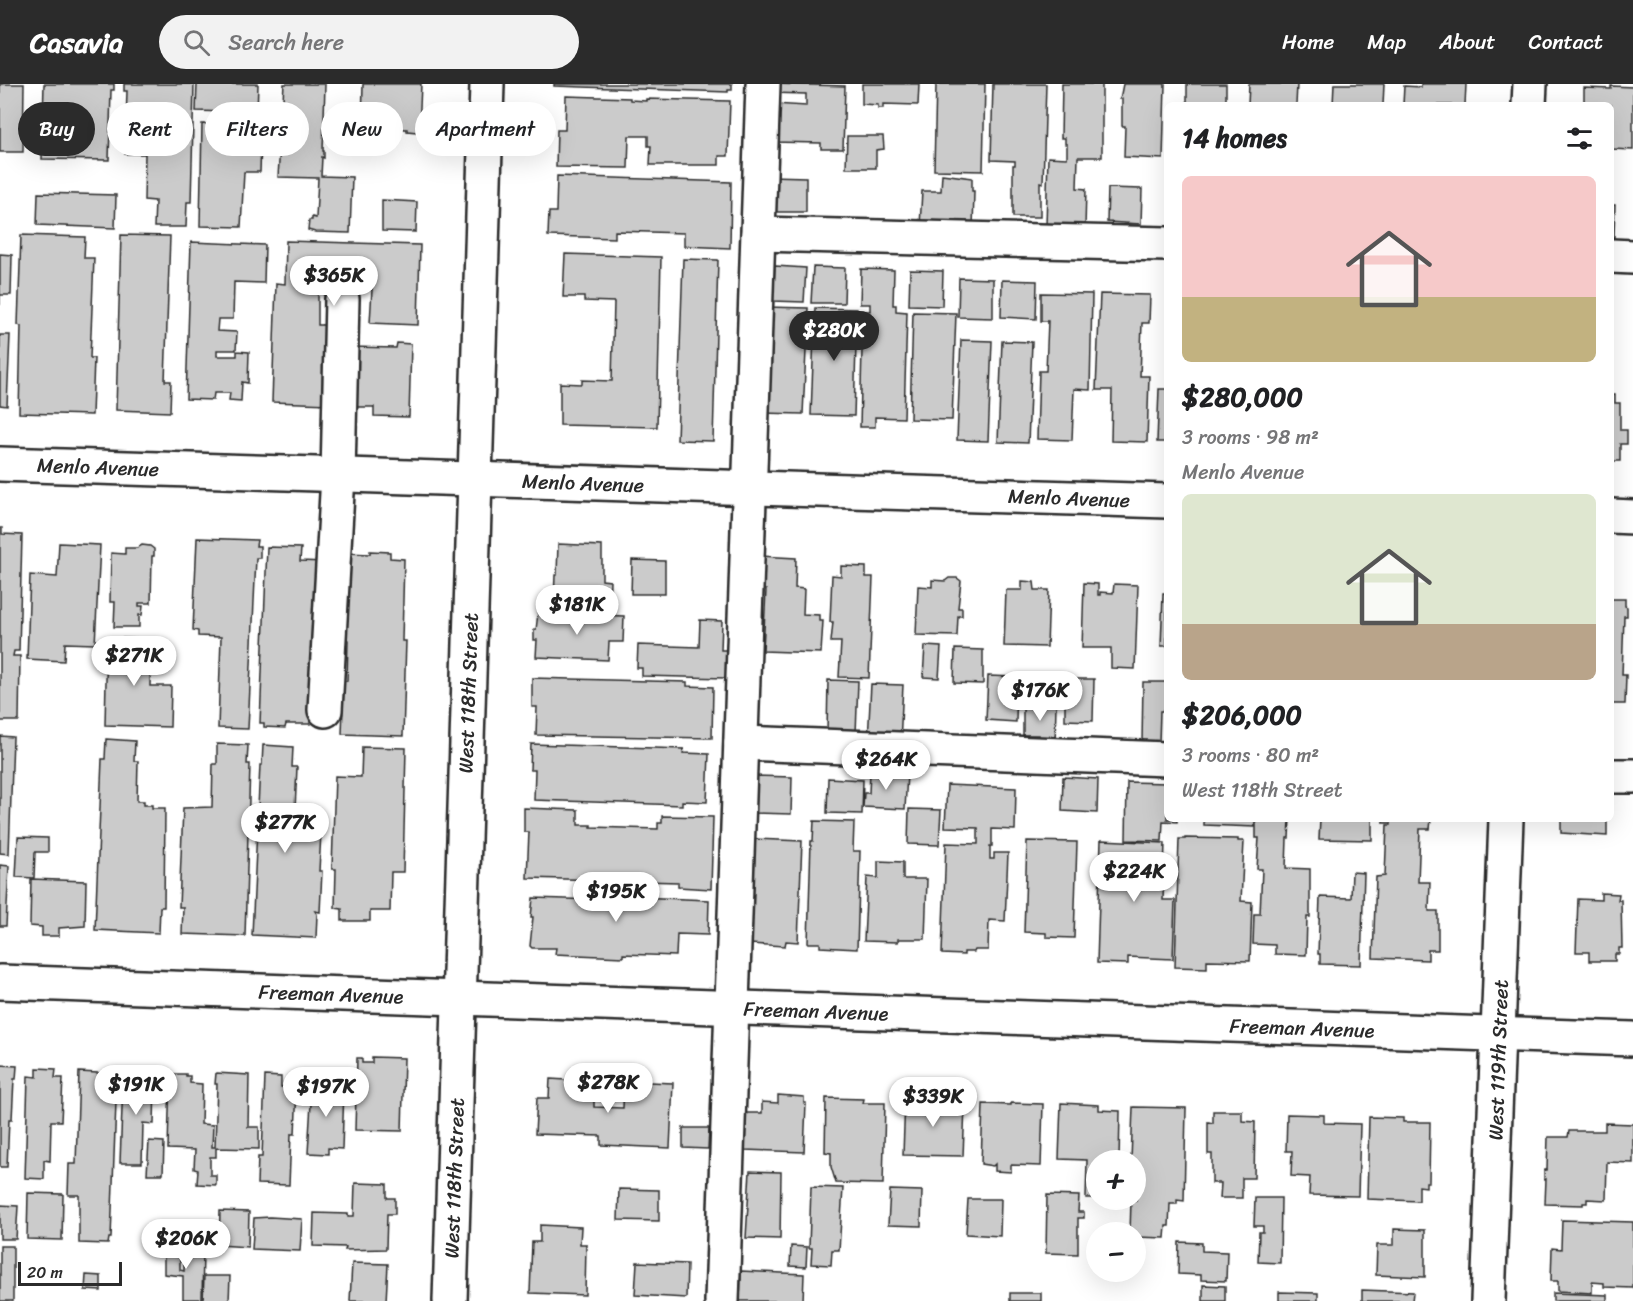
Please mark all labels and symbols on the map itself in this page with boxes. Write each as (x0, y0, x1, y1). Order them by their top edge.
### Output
pin: $365K (292, 256, 376, 307)
pin: $280K (792, 311, 876, 362)
street label: Menlo Avenue (36, 448, 160, 487)
street label: Menlo Avenue (521, 464, 645, 503)
street label: Menlo Avenue (1007, 479, 1131, 518)
pin: $181K (535, 585, 619, 636)
street label: West 118th Street (448, 612, 489, 774)
pin: $271K (92, 636, 176, 687)
pin: $176K (998, 671, 1082, 722)
pin: $264K (844, 740, 928, 791)
pin: $277K (243, 803, 327, 854)
pin: $224K (1092, 852, 1176, 903)
pin: $195K (574, 872, 658, 923)
street label: Freeman Avenue (258, 974, 404, 1015)
street label: West 119th Street (1478, 979, 1519, 1141)
street label: Freeman Avenue (743, 991, 889, 1032)
street label: Freeman Avenue (1229, 1008, 1375, 1049)
pin: $278K (566, 1063, 650, 1114)
pin: $191K (94, 1065, 178, 1116)
pin: $197K (284, 1067, 368, 1118)
pin: $339K (891, 1077, 975, 1128)
street label: West 118th Street (434, 1097, 475, 1259)
pin: $206K (144, 1219, 228, 1270)
scale bar (18, 1259, 122, 1286)

